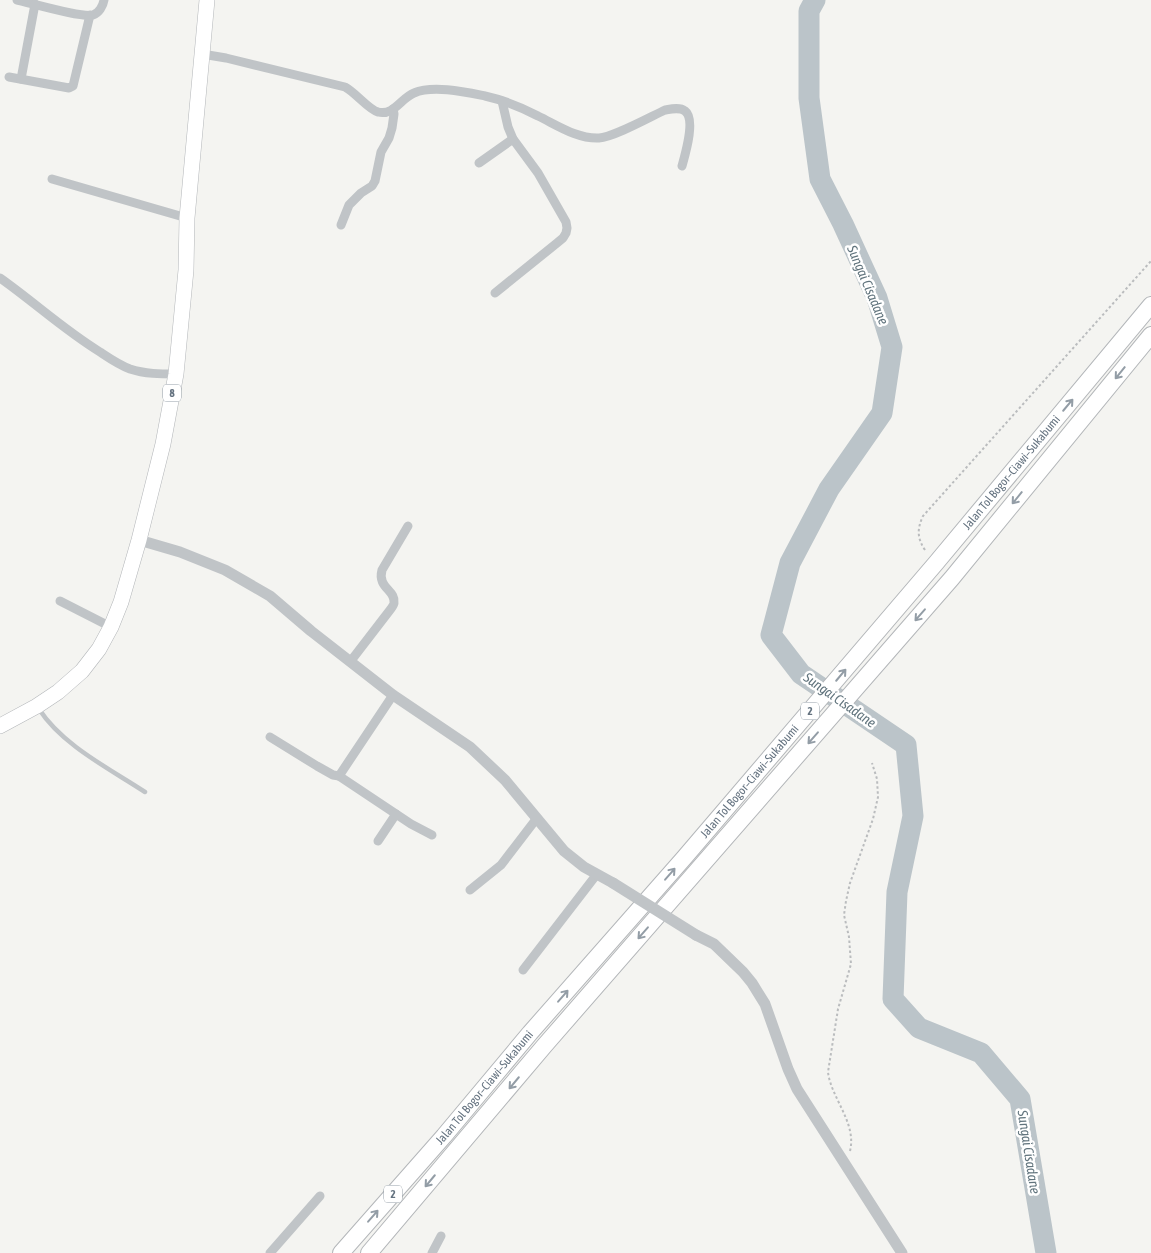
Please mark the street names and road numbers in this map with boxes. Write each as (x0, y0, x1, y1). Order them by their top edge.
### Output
road number: 8 (163, 384, 181, 402)
street label: Jalan Tol Bogor–Ciawi–Sukabumi (960, 413, 1063, 532)
road number: 2 (801, 702, 819, 719)
street label: Jalan Tol Bogor–Ciawi–Sukabumi (697, 722, 802, 841)
street label: Jalan Tol Bogor–Ciawi–Sukabumi (433, 1028, 536, 1147)
road number: 2 (384, 1186, 402, 1202)

